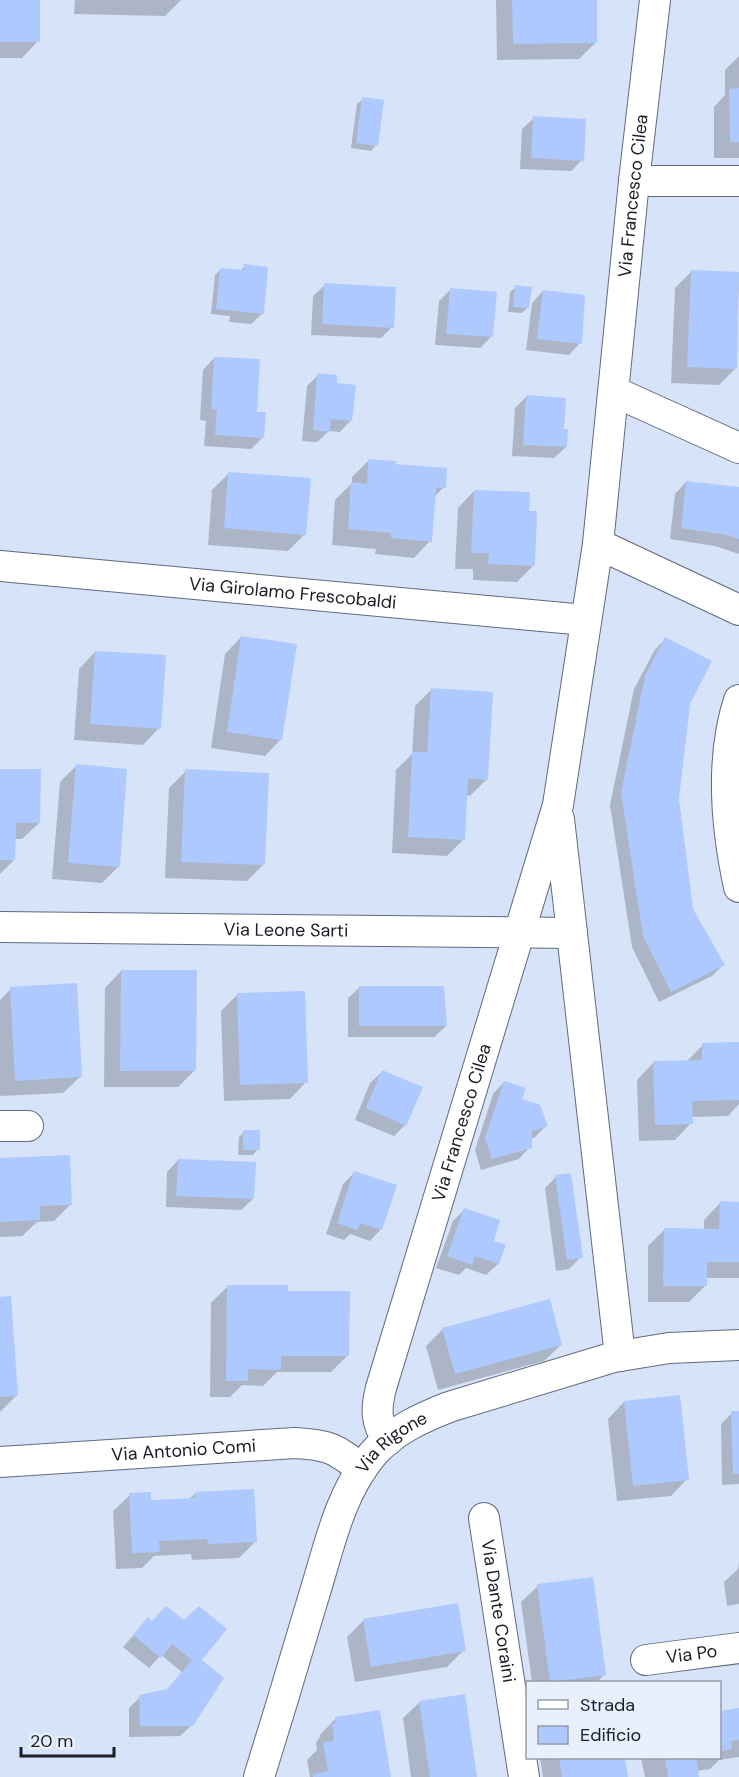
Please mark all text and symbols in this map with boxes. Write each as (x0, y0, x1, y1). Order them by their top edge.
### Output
street label: Via Francesco Cilea (613, 113, 654, 279)
street label: Via Girolamo Frescobaldi (188, 572, 398, 615)
street label: Via Leone Sarti (224, 917, 348, 943)
street label: Via Francesco Cilea (426, 1041, 497, 1205)
street label: Via Rigone (350, 1406, 431, 1478)
street label: Via Antonio Comi (111, 1434, 257, 1467)
street label: Via Dante Coraini (475, 1538, 521, 1684)
street label: Via Po (665, 1639, 719, 1669)
legend (526, 1681, 721, 1759)
text: Strada (580, 1693, 635, 1717)
scale bar (21, 1720, 114, 1758)
text: Edificio (580, 1723, 641, 1747)
text: 20 m (30, 1729, 73, 1753)

